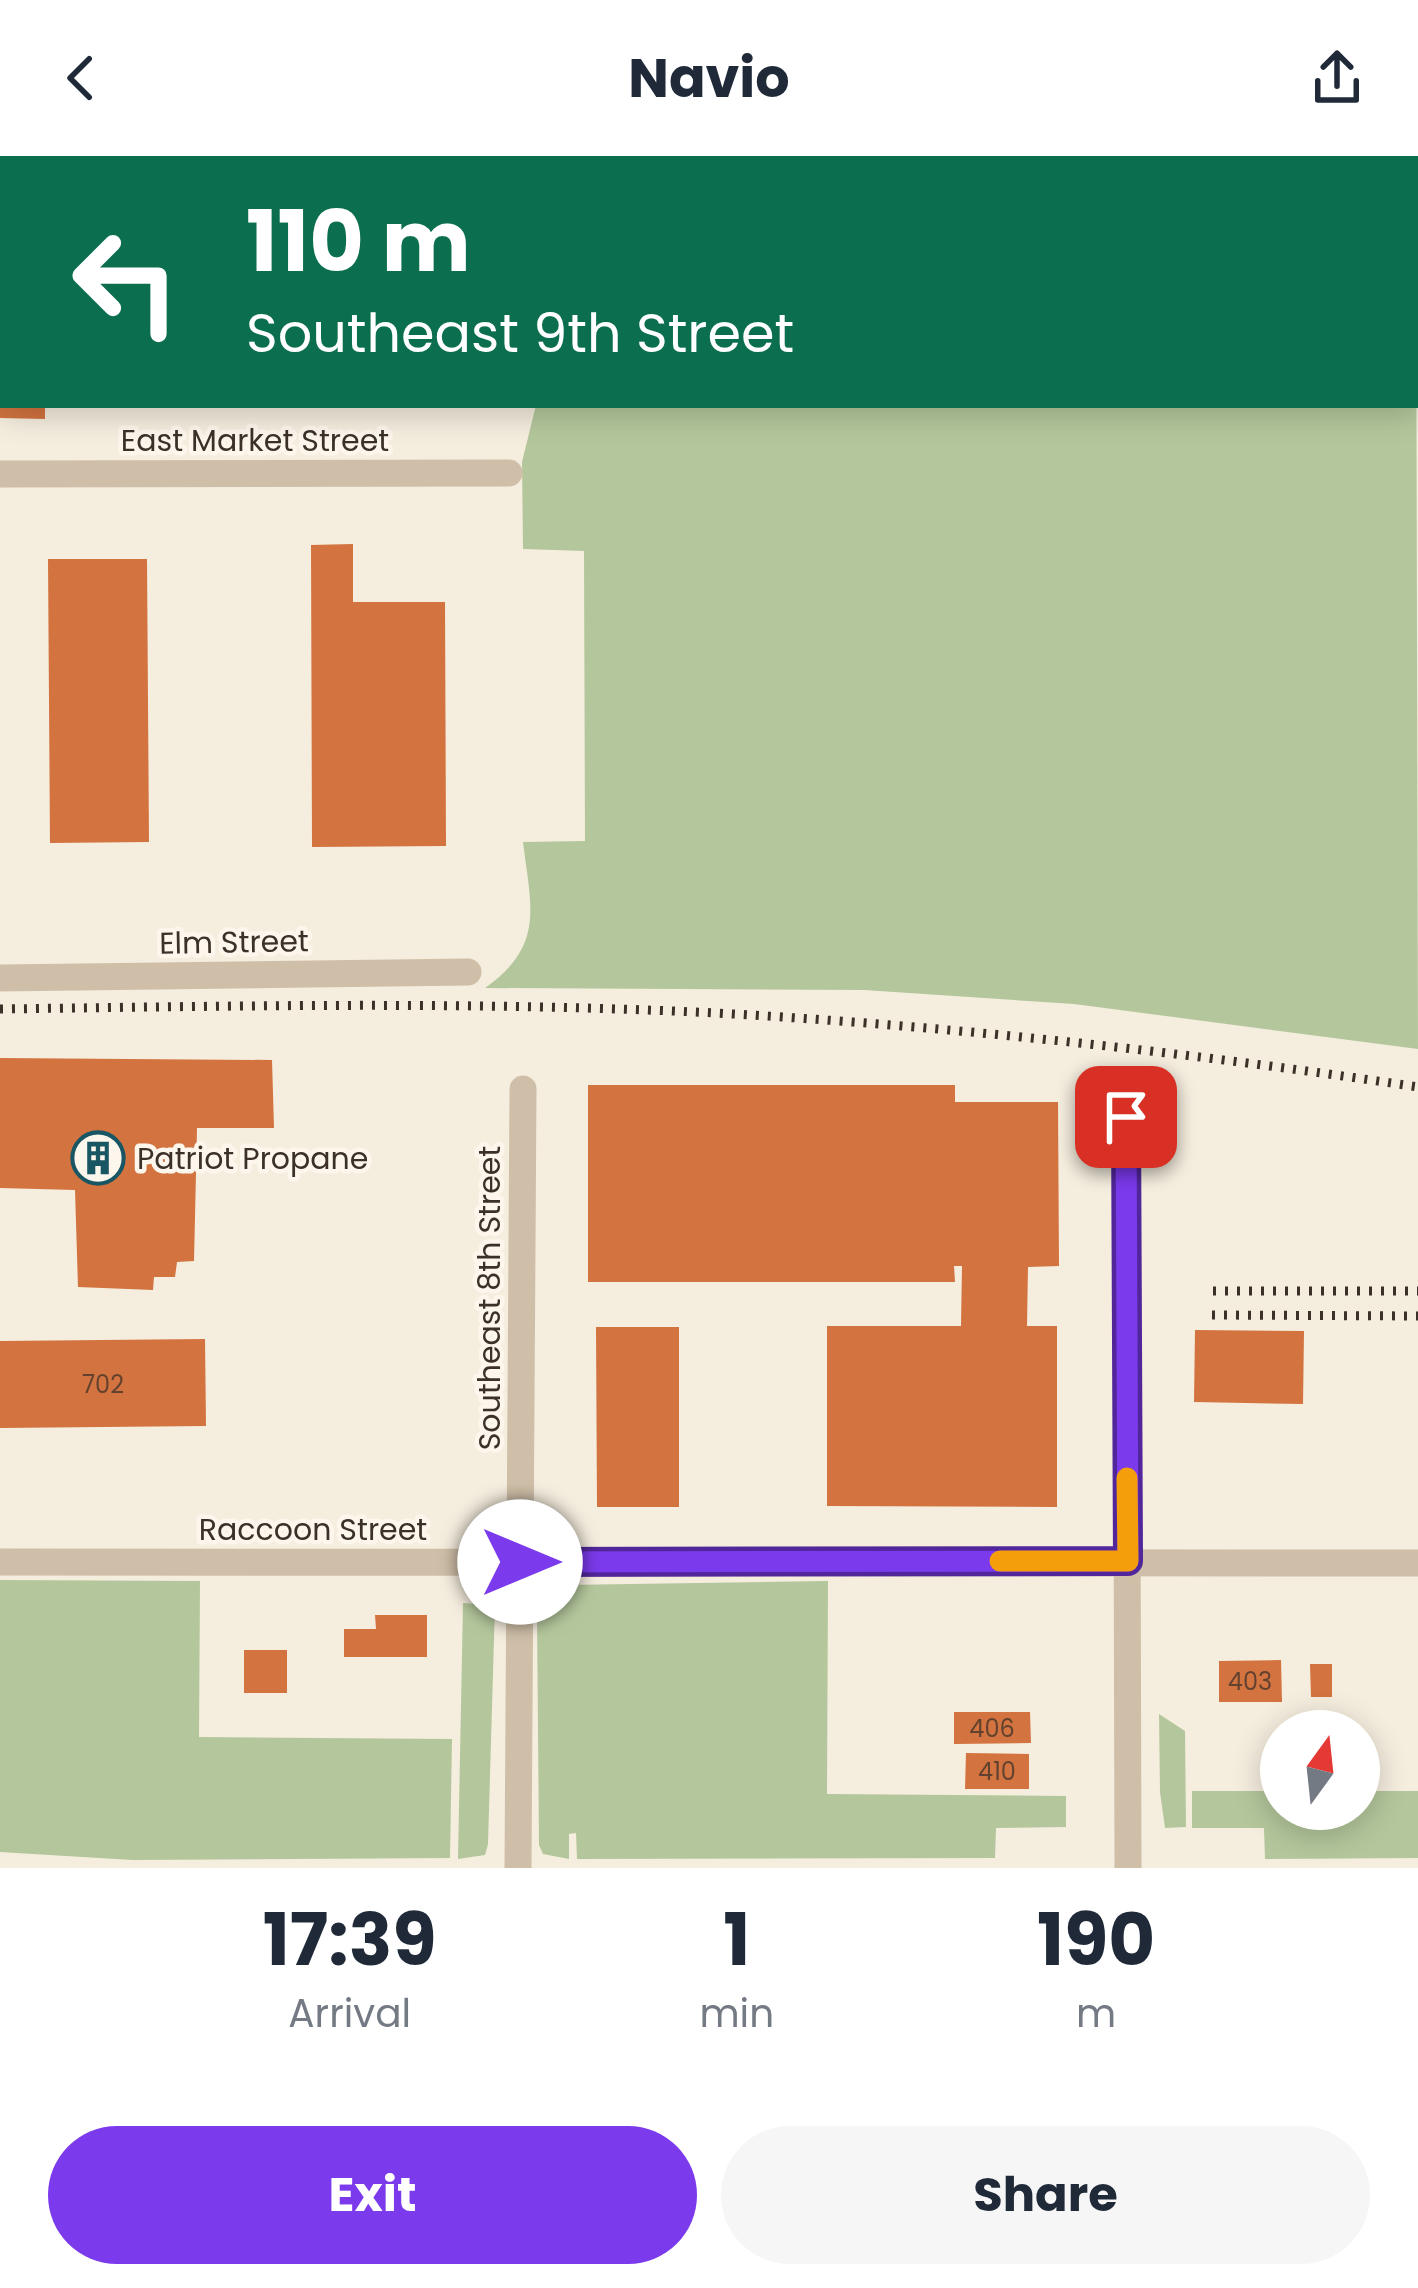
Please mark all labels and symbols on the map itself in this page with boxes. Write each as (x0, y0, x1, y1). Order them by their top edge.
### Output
street label: East Market Street (121, 419, 389, 462)
street label: Elm Street (159, 919, 309, 965)
pin (1075, 1066, 1177, 1168)
building icon: Patriot Propane (70, 1130, 126, 1186)
place label: Patriot Propane (137, 1137, 368, 1180)
street label: Southeast 8th Street (468, 1146, 511, 1450)
house number: 702 (82, 1368, 124, 1401)
position arrow (457, 1499, 583, 1625)
street label: Raccoon Street (199, 1508, 427, 1551)
house number: 403 (1228, 1665, 1272, 1698)
north arrow (1260, 1710, 1380, 1830)
house number: 406 (969, 1712, 1015, 1745)
house number: 410 (978, 1755, 1016, 1788)

